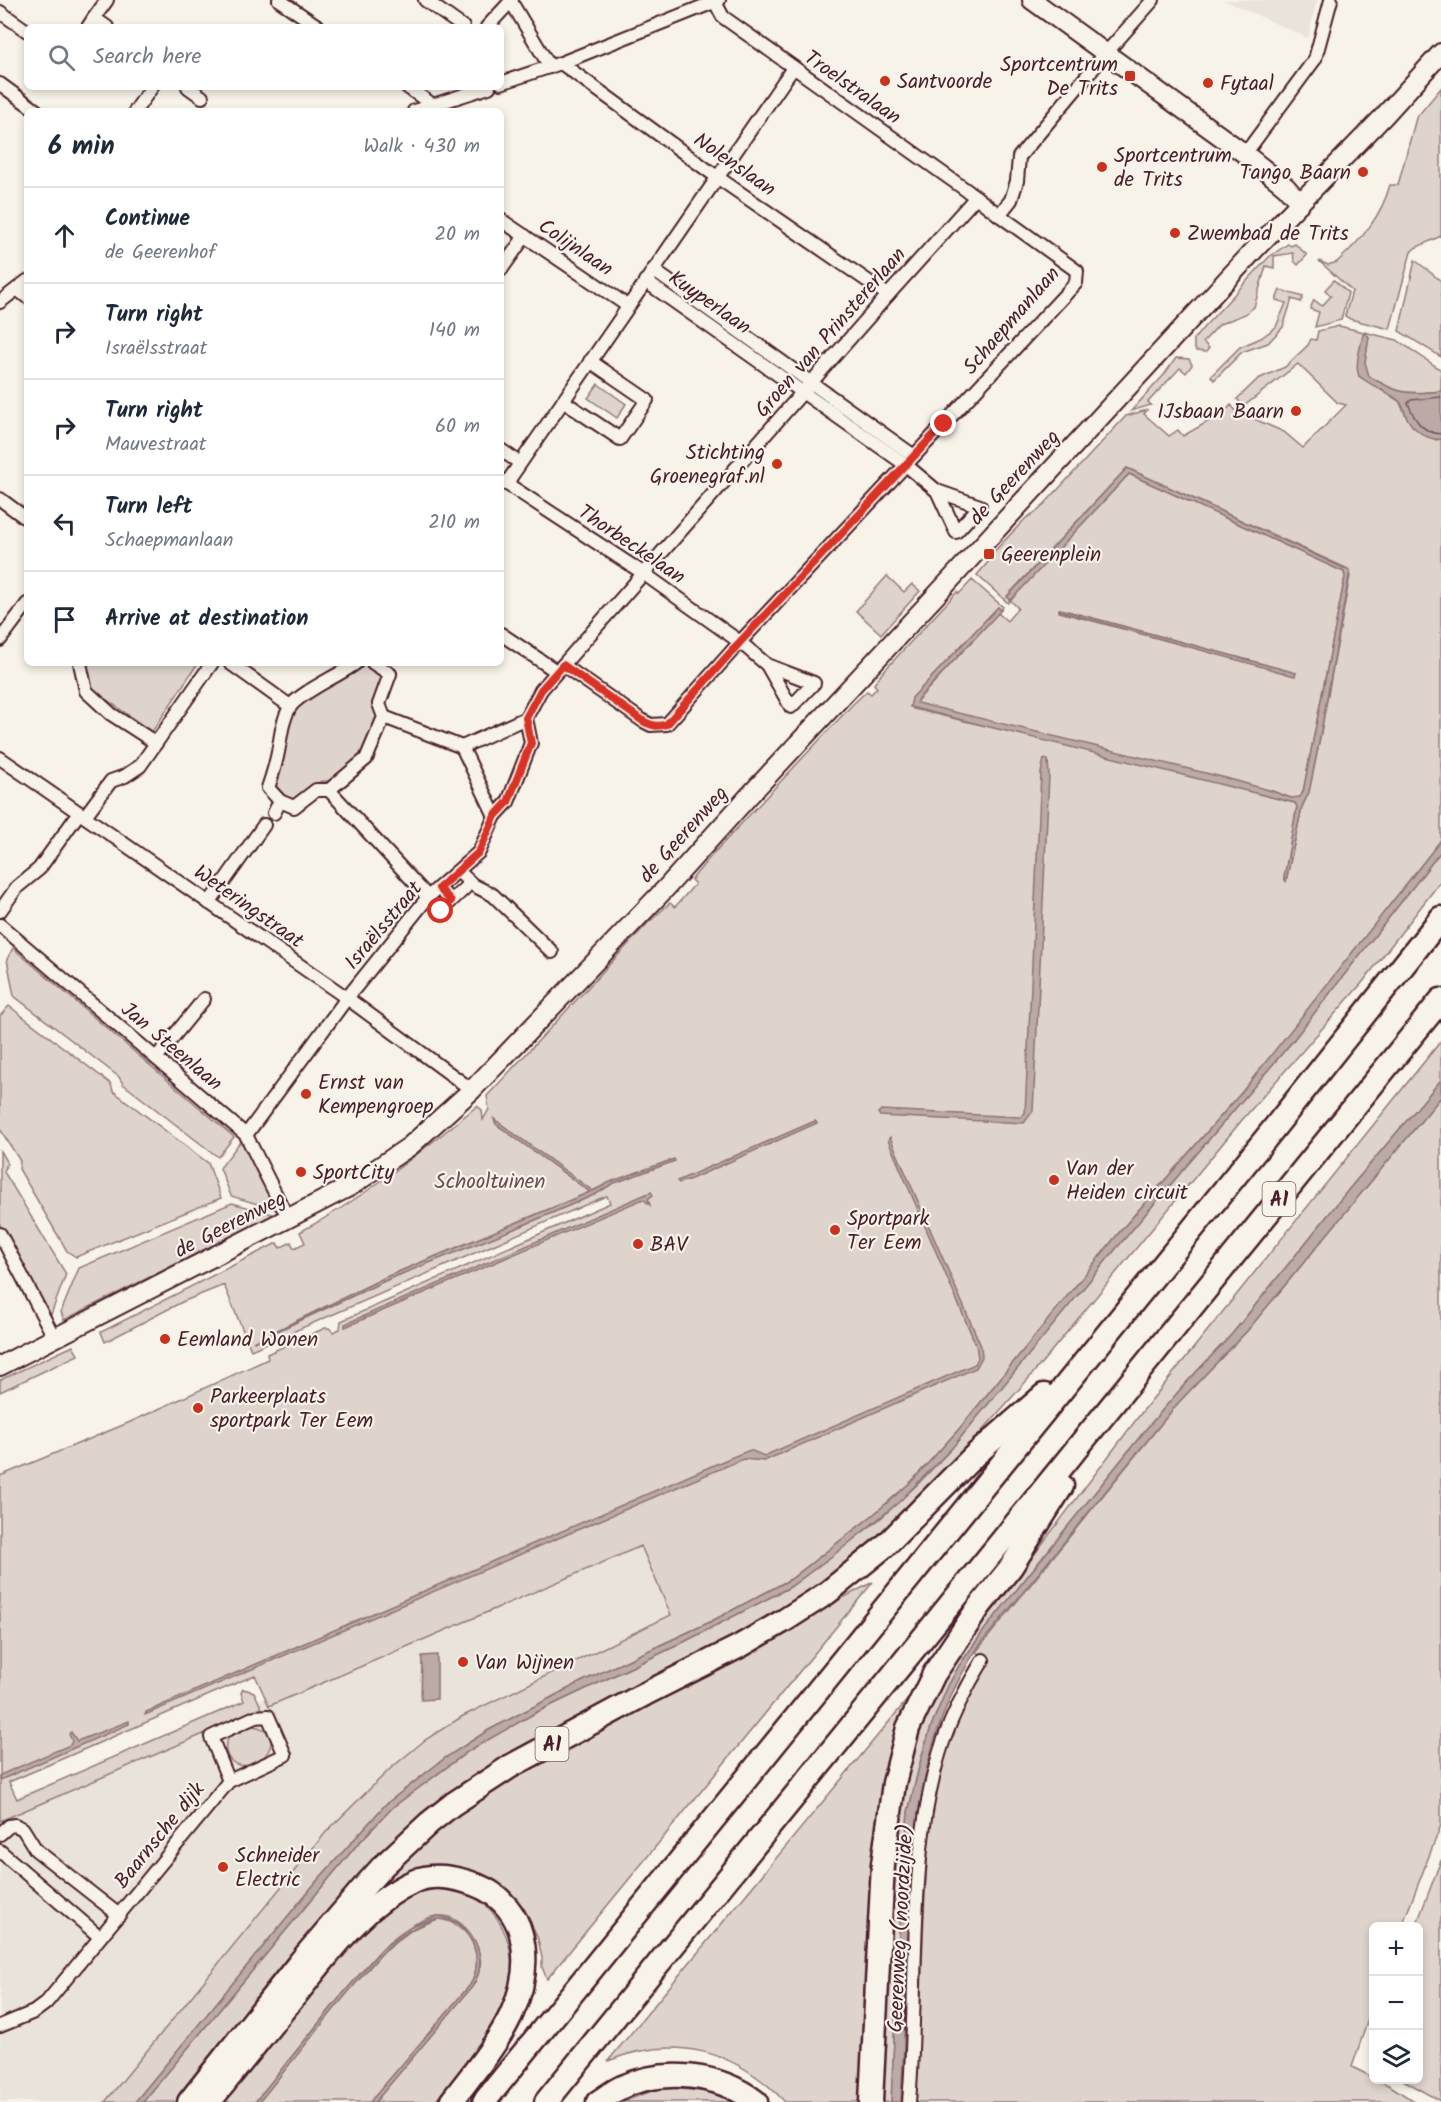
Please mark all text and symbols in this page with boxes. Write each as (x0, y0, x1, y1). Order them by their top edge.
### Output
search box (24, 24, 504, 90)
text: Search here (93, 40, 201, 75)
icon: search (45, 41, 78, 74)
street label: Troelstralaan (797, 43, 908, 134)
place label: Sportcentrum De Trits (1000, 49, 1118, 106)
place label: Santvoorde (897, 66, 993, 99)
place label: Fytaal (1220, 68, 1274, 101)
marker: Sportcentrum De Trits (1123, 69, 1137, 83)
marker: Santvoorde (878, 74, 892, 88)
marker: Fytaal (1201, 76, 1215, 90)
street label: Nolenslaan (686, 125, 782, 206)
text: 6 min (48, 126, 115, 168)
text: Walk · 430 m (364, 131, 480, 163)
place label: Sportcentrum de Trits (1114, 140, 1232, 197)
place label: Tango Baarn (1240, 157, 1351, 190)
marker: Sportcentrum de Trits (1095, 160, 1109, 174)
marker: Tango Baarn (1356, 165, 1370, 179)
text: Continue (105, 202, 190, 237)
street label: Colijnlaan (531, 211, 620, 286)
place label: Zwembad de Trits (1187, 218, 1349, 251)
icon: ahead (48, 219, 81, 252)
text: 20 m (434, 219, 480, 251)
marker: Zwembad de Trits (1168, 226, 1182, 240)
text: de Geerenhof (105, 237, 216, 269)
street label: Groen van Prinstererlaan (747, 240, 915, 426)
street label: Schaepmanlaan (955, 259, 1069, 383)
street label: Kuyperlaan (661, 263, 757, 344)
text: Turn right (105, 298, 203, 333)
icon: right (48, 315, 81, 348)
text: 140 m (429, 315, 480, 347)
text: Israëlsstraat (105, 333, 207, 365)
text: Turn right (105, 394, 203, 429)
place label: IJsbaan Baarn (1157, 396, 1284, 429)
marker: IJsbaan Baarn (1289, 404, 1303, 418)
route end (930, 410, 956, 436)
icon: right (48, 411, 81, 444)
text: 60 m (435, 411, 480, 443)
street label: de Geerenweg (962, 422, 1069, 534)
text: Mauvestraat (105, 429, 207, 461)
place label: Stichting Groenegraf.nl (650, 437, 765, 494)
marker: Stichting Groenegraf.nl (770, 457, 784, 471)
text: Turn left (105, 490, 192, 525)
street label: Thorbeckelaan (570, 497, 692, 594)
icon: left (48, 507, 81, 540)
text: 210 m (428, 507, 480, 539)
text: Schaepmanlaan (105, 525, 233, 557)
place label: Geerenplein (1001, 539, 1101, 572)
marker: Geerenplein (982, 547, 996, 561)
text: Arrive at destination (105, 602, 308, 637)
icon: arrive (48, 603, 81, 636)
street label: de Geerenweg (631, 779, 737, 891)
street label: Weteringstraat (186, 857, 311, 958)
street label: Israëlsstraat (337, 874, 432, 978)
route start (427, 897, 453, 923)
street label: Jan Steenlaan (113, 994, 229, 1100)
place label: Ernst van Kempengroep (318, 1067, 433, 1124)
marker: Ernst van Kempengroep (299, 1087, 313, 1101)
place label: Van der Heiden circuit (1066, 1153, 1189, 1210)
place label: SportCity (313, 1157, 394, 1190)
marker: SportCity (294, 1165, 308, 1179)
park label: Schooltuinen (435, 1166, 546, 1199)
marker: Van der Heiden circuit (1047, 1173, 1061, 1187)
road number: A1 (1262, 1182, 1296, 1216)
street label: de Geerenweg (169, 1183, 292, 1268)
place label: Sportpark Ter Eem (847, 1203, 930, 1260)
marker: Sportpark Ter Eem (828, 1223, 842, 1237)
place label: BAV (650, 1229, 689, 1262)
marker: BAV (631, 1237, 645, 1251)
place label: Eemland Wonen (177, 1324, 318, 1357)
marker: Eemland Wonen (158, 1332, 172, 1346)
place label: Parkeerplaats sportpark Ter Eem (210, 1381, 373, 1438)
marker: Parkeerplaats sportpark Ter Eem (191, 1401, 205, 1415)
place label: Van Wijnen (475, 1647, 574, 1680)
marker: Van Wijnen (456, 1655, 470, 1669)
road number: A1 (536, 1727, 568, 1761)
street label: Baarnsche dijk (107, 1775, 214, 1897)
street label: Geerenweg (noordzijde) (880, 1823, 923, 2033)
place label: Schneider Electric (235, 1840, 320, 1897)
marker: Schneider Electric (216, 1860, 230, 1874)
map controls (1369, 1922, 1423, 2084)
button: + (1369, 1922, 1423, 1976)
button: − (1369, 1976, 1423, 2030)
button: layers (1369, 2030, 1423, 2084)

